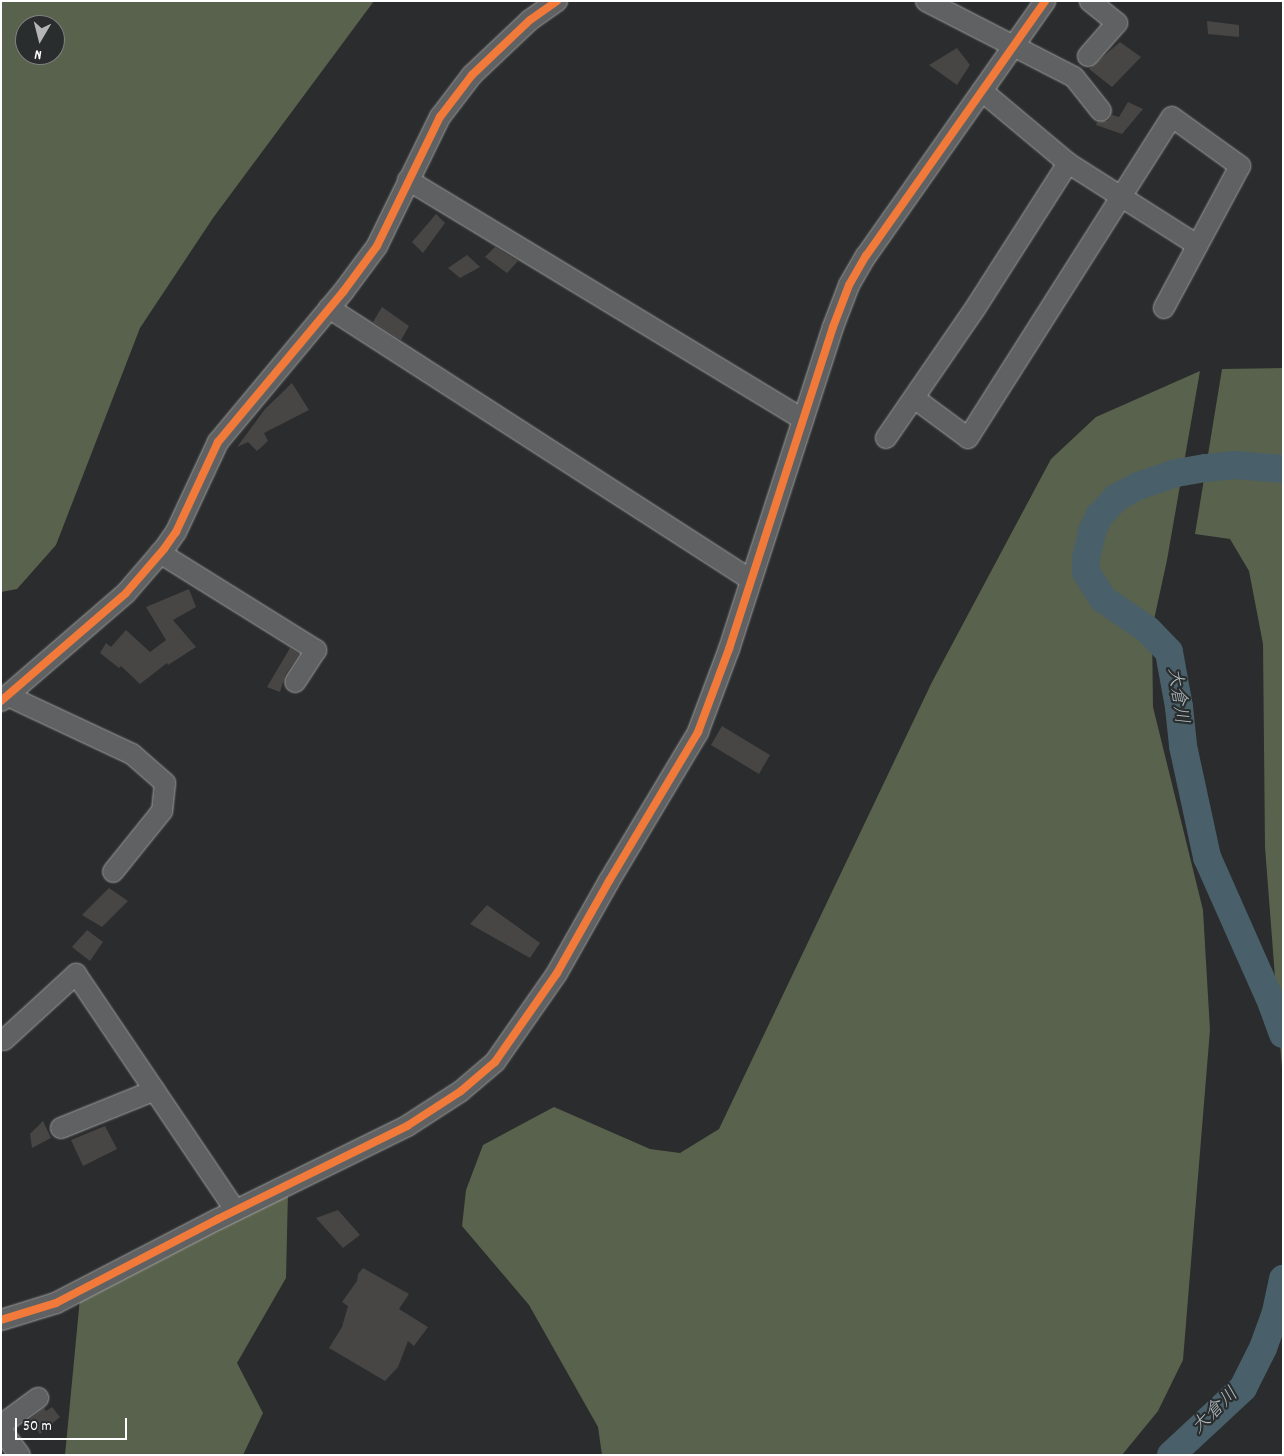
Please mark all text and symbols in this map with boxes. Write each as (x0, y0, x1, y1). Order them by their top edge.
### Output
north arrow (15, 15, 65, 65)
text: N (33, 43, 43, 64)
water label: 大倉川 (1161, 666, 1191, 726)
water label: 大倉川 (1188, 1384, 1244, 1440)
scale bar (18, 1408, 130, 1440)
text: 50 m (23, 1416, 52, 1438)

